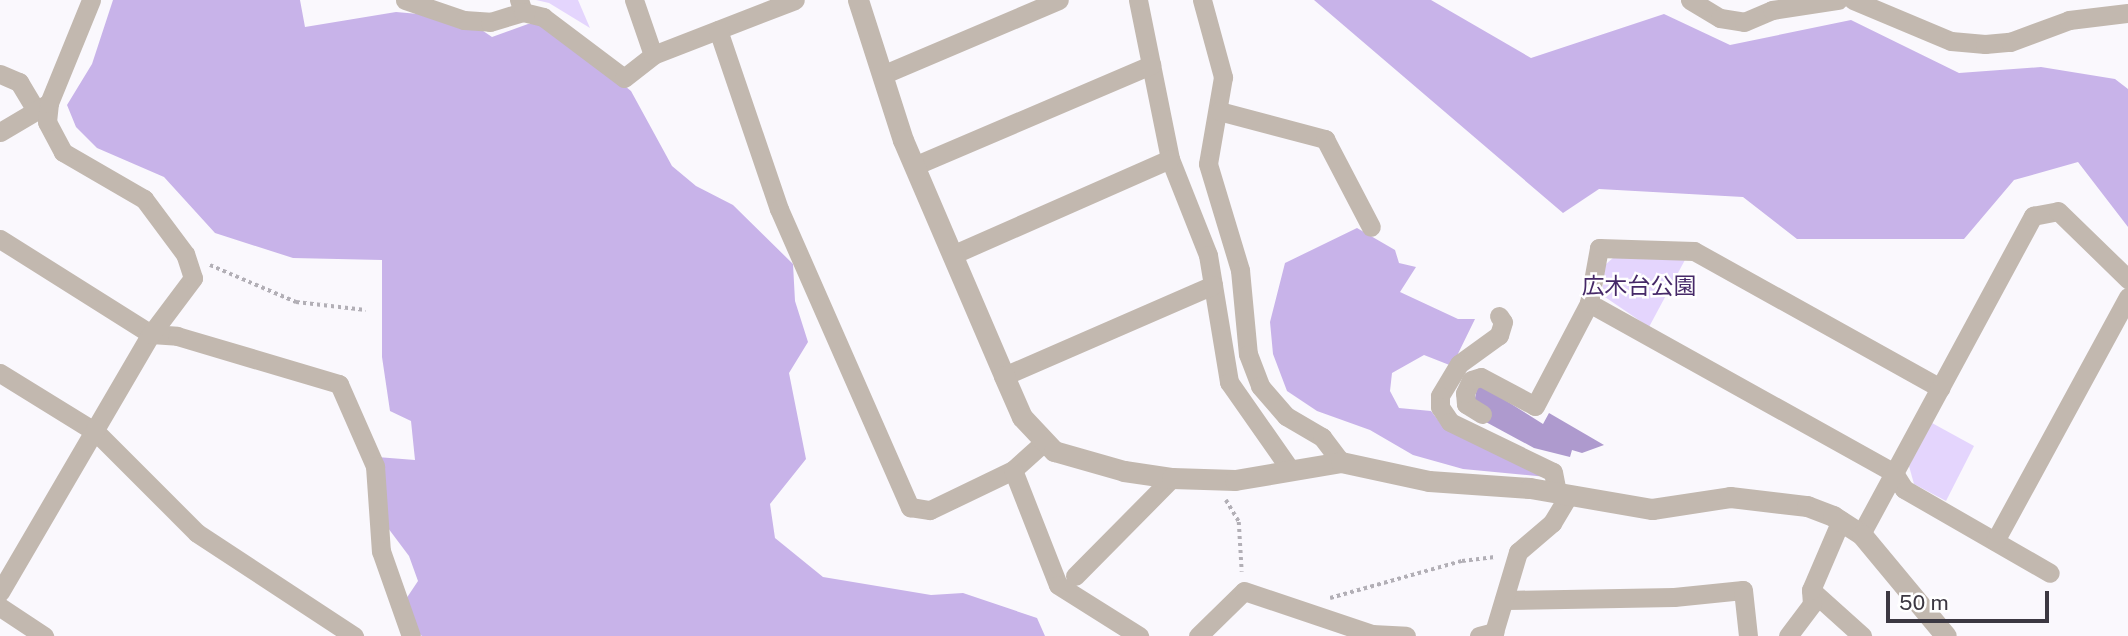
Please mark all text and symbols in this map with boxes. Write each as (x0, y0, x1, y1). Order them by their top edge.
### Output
park label: 広木台公園 (1582, 272, 1696, 300)
scale bar (1890, 576, 2053, 620)
text: 50 m (1899, 590, 1949, 615)

